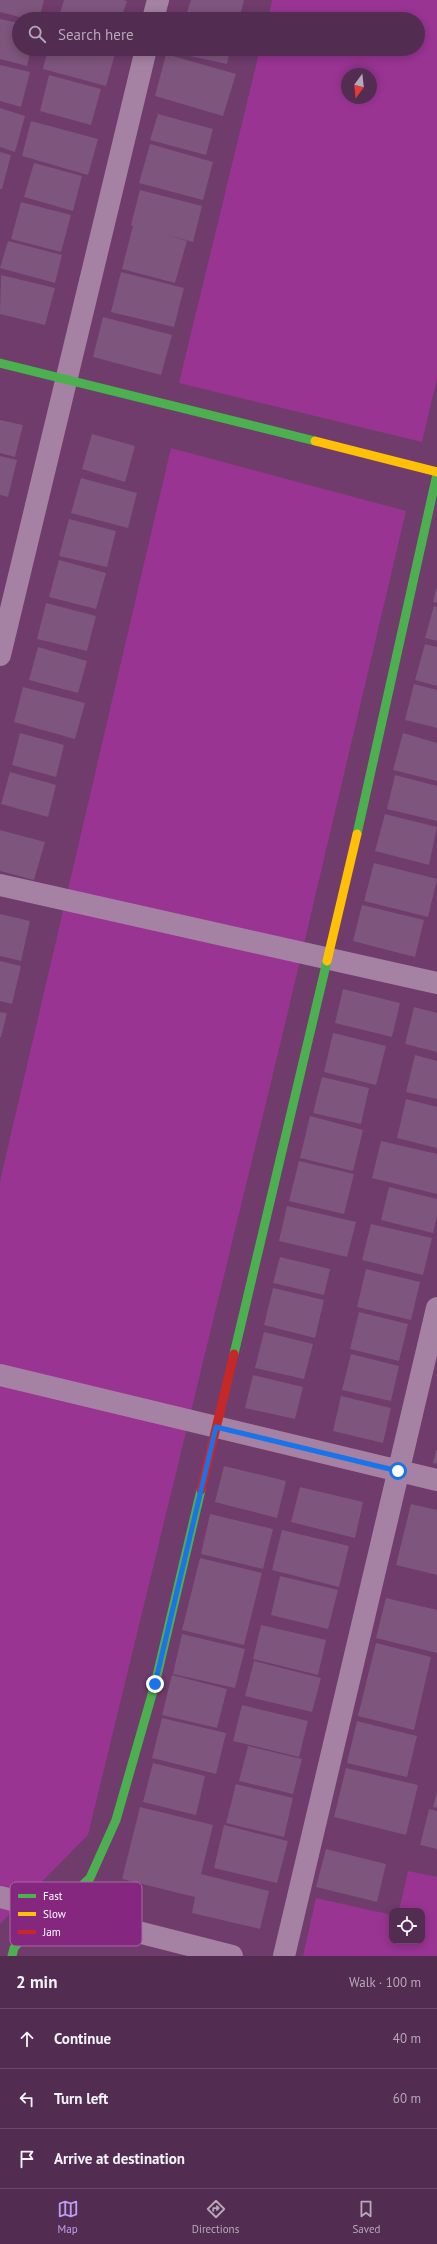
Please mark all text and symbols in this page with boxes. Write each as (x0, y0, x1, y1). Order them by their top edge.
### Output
search box (12, 12, 425, 56)
icon: search (26, 23, 48, 45)
text: Search here (58, 25, 134, 44)
north arrow (341, 68, 377, 104)
route start (389, 1462, 407, 1480)
route end (146, 1675, 164, 1693)
legend (10, 1882, 142, 1946)
text: Fast (43, 1889, 63, 1903)
text: Slow (43, 1907, 66, 1921)
map controls (389, 1908, 425, 1944)
button: locate (389, 1908, 425, 1944)
text: Jam (42, 1925, 61, 1939)
text: 2 min (16, 1971, 57, 1993)
text: Walk · 100 m (349, 1974, 421, 1991)
icon: ahead (16, 2028, 38, 2050)
text: Continue (54, 2029, 111, 2048)
text: 40 m (393, 2030, 421, 2047)
icon: left (16, 2088, 38, 2110)
text: Turn left (54, 2089, 108, 2108)
text: 60 m (393, 2090, 421, 2107)
icon: arrive (16, 2148, 38, 2170)
text: Arrive at destination (54, 2149, 185, 2168)
tab: Map (57, 2198, 79, 2236)
tab: Directions (192, 2198, 239, 2236)
tab: Saved (352, 2198, 380, 2236)

